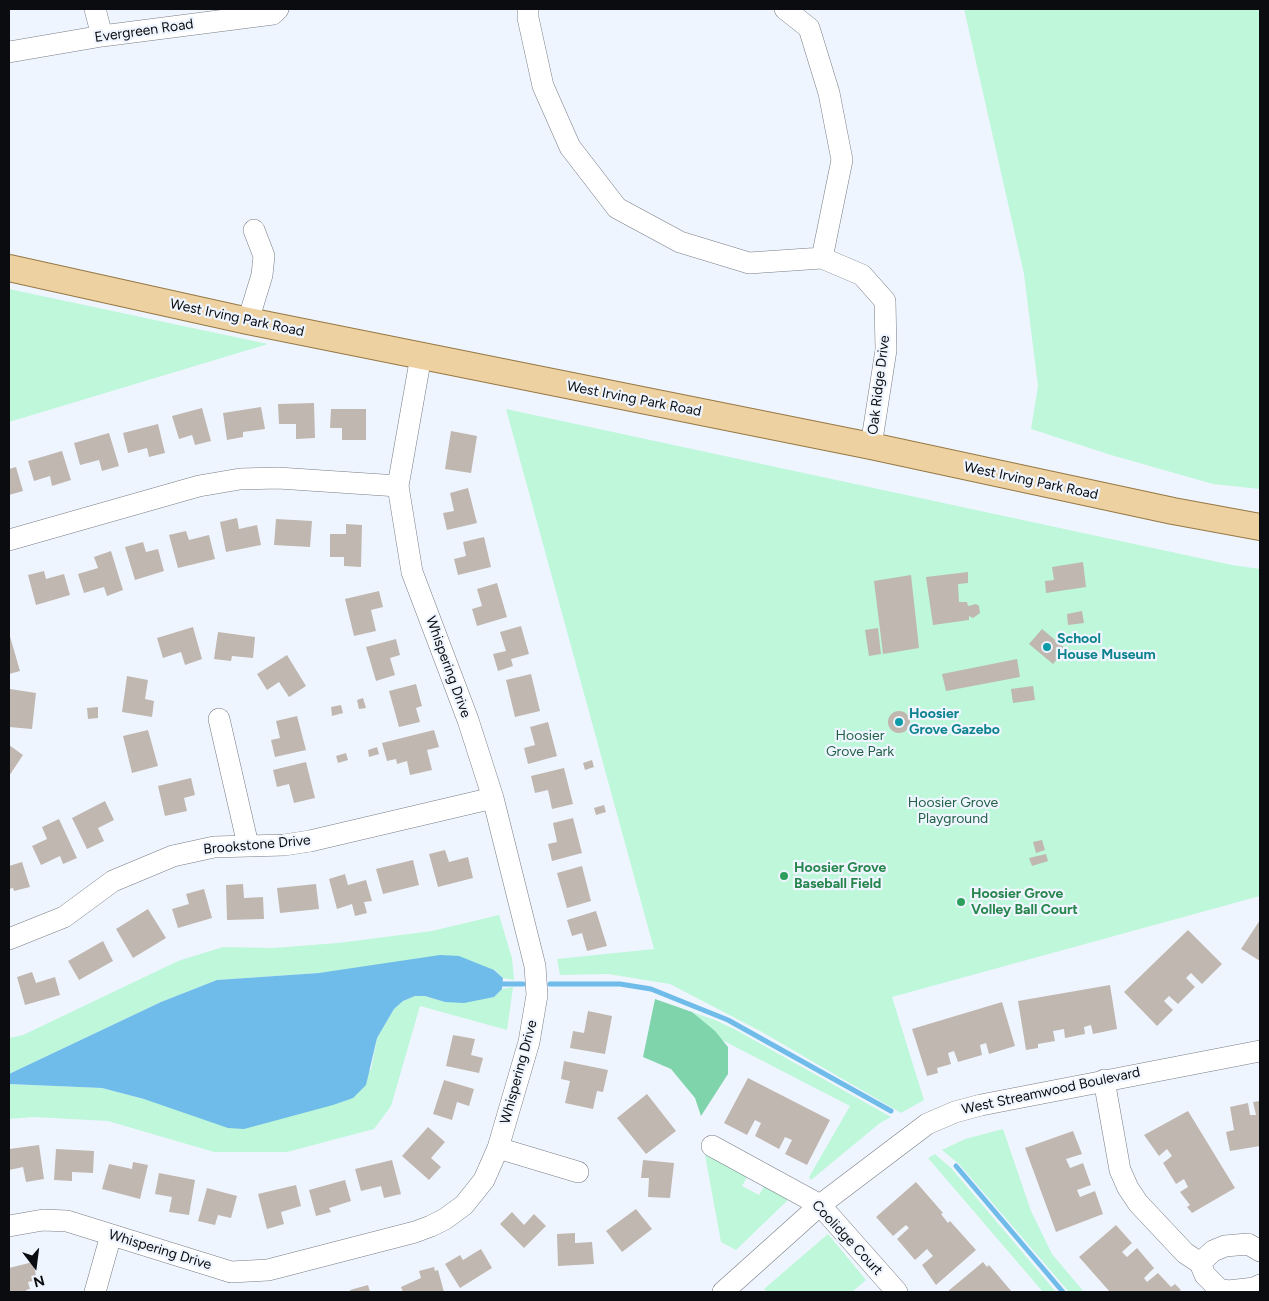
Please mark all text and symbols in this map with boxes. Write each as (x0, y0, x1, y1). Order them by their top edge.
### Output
street label: Evergreen Road (94, 16, 194, 46)
street label: West Irving Park Road (168, 296, 306, 340)
street label: Oak Ridge Drive (865, 334, 893, 436)
street label: West Irving Park Road (565, 378, 703, 420)
street label: West Irving Park Road (962, 459, 1100, 503)
street label: Whispering Drive (422, 614, 474, 720)
place label: School House Museum (1057, 631, 1156, 664)
marker: School House Museum (1041, 641, 1053, 653)
place label: Hoosier Grove Gazebo (909, 706, 1000, 739)
marker: Hoosier Grove Gazebo (893, 716, 905, 728)
park label: Hoosier Grove Park (826, 728, 894, 760)
park label: Hoosier Grove Playground (908, 795, 998, 828)
street label: Brookstone Drive (203, 832, 311, 858)
place label: Hoosier Grove Baseball Field (794, 860, 886, 892)
marker: Hoosier Grove Baseball Field (778, 870, 790, 882)
place label: Hoosier Grove Volley Ball Court (971, 886, 1078, 919)
marker: Hoosier Grove Volley Ball Court (955, 896, 967, 908)
street label: Whispering Drive (497, 1018, 541, 1126)
street label: West Streamwood Boulevard (960, 1064, 1142, 1118)
street label: Coolidge Court (808, 1197, 886, 1279)
street label: Whispering Drive (106, 1226, 214, 1274)
north arrow (10, 1241, 60, 1291)
text: N (32, 1271, 46, 1291)

